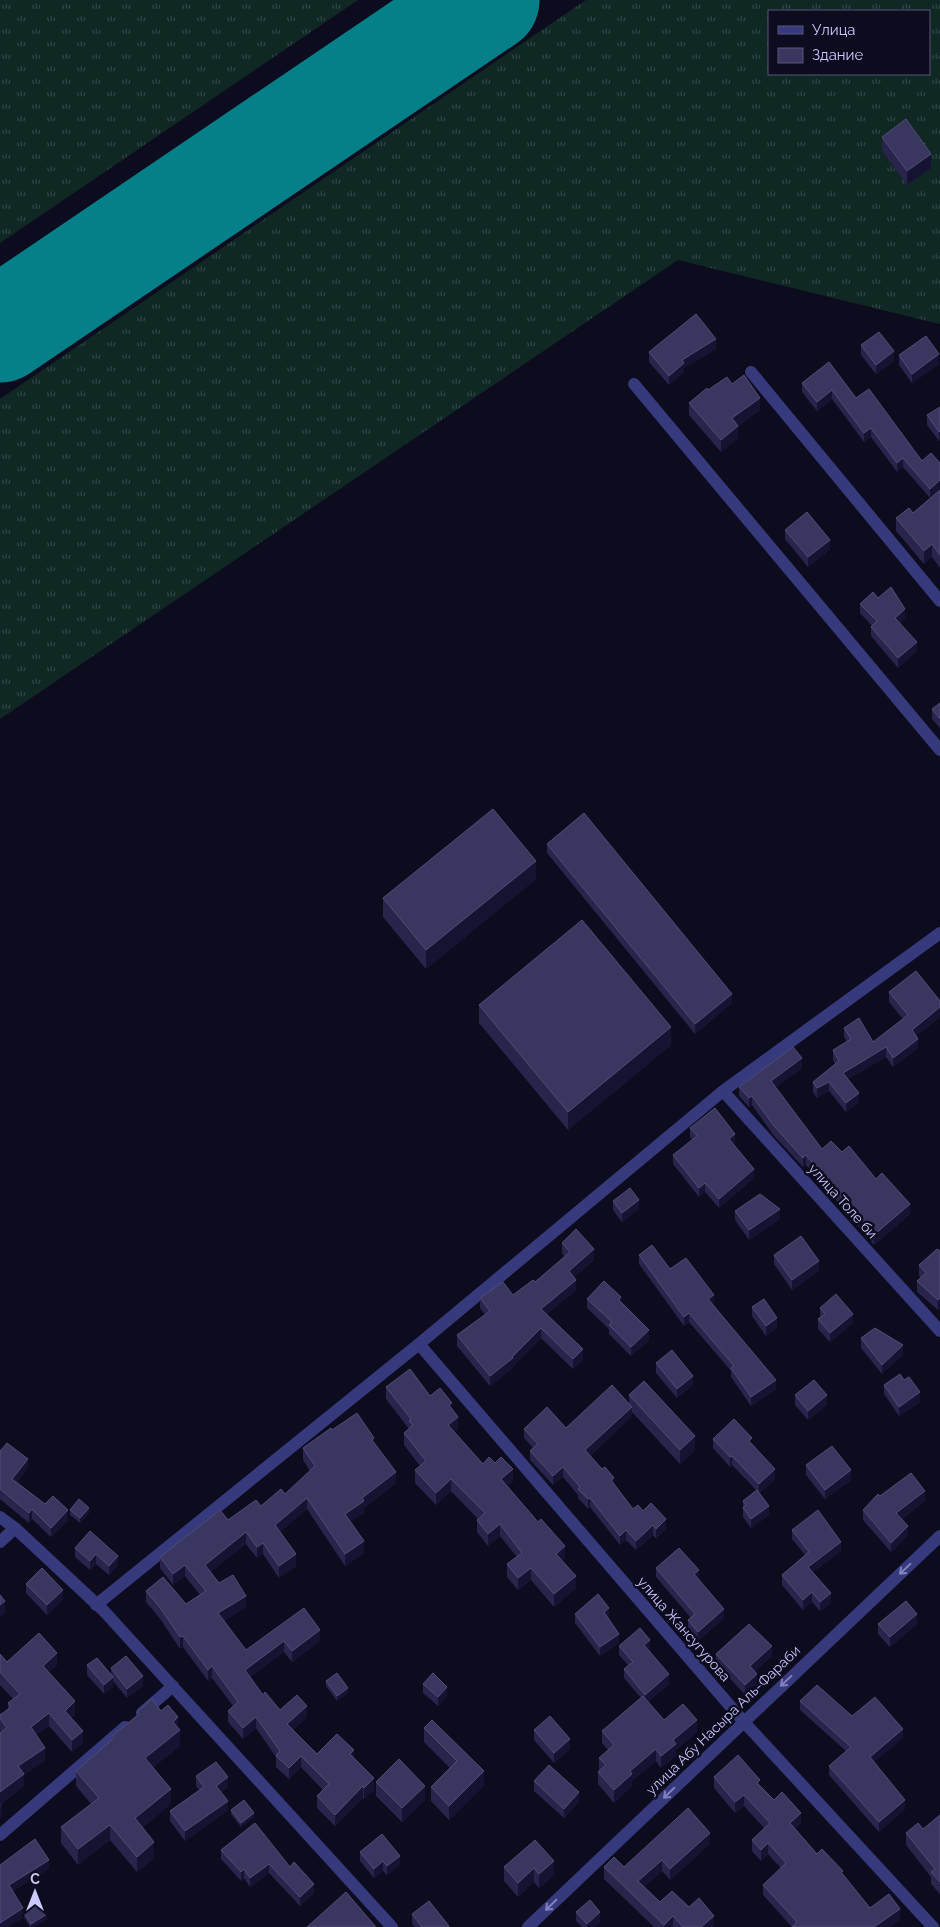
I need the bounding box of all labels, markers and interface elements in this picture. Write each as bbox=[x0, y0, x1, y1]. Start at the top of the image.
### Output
legend bbox=[768, 10, 930, 75]
text: Улица bbox=[812, 21, 856, 39]
text: Здание bbox=[812, 46, 864, 64]
street label: улица Толе би bbox=[805, 1160, 881, 1242]
one-way arrow bbox=[898, 1563, 911, 1575]
street label: улица Жансугурова bbox=[634, 1573, 734, 1685]
street label: улица Абу Насыра Аль-Фараби bbox=[643, 1642, 803, 1798]
one-way arrow bbox=[780, 1675, 793, 1687]
one-way arrow bbox=[662, 1787, 675, 1799]
north arrow bbox=[10, 1867, 60, 1917]
text: С bbox=[30, 1871, 40, 1887]
one-way arrow bbox=[545, 1899, 557, 1911]

